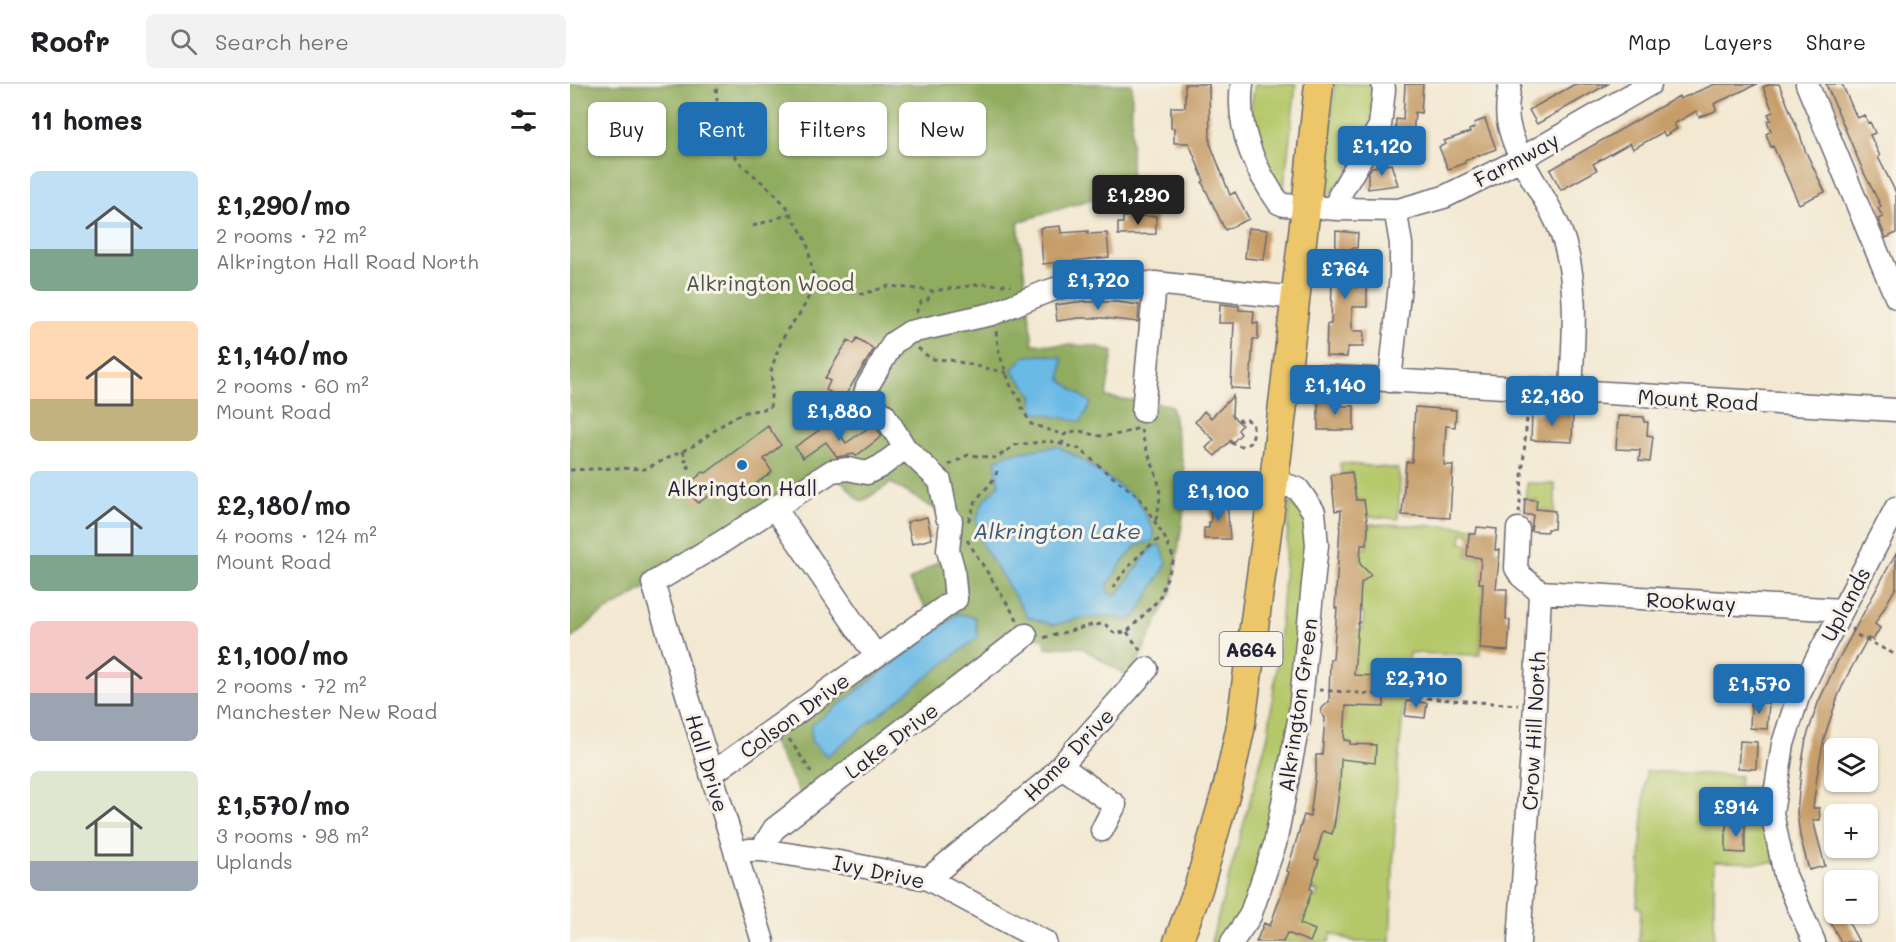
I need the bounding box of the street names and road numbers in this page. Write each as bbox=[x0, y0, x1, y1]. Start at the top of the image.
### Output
street label: Farmway bbox=[1469, 125, 1563, 193]
street label: Mount Road bbox=[1637, 382, 1759, 416]
street label: Uplands bbox=[1814, 562, 1876, 646]
street label: Rookway bbox=[1645, 585, 1737, 617]
street label: Alkrington Green bbox=[1271, 616, 1323, 794]
road number: A664 bbox=[1220, 632, 1282, 666]
street label: Crow Hill North bbox=[1515, 651, 1551, 811]
street label: Colson Drive bbox=[734, 666, 854, 764]
street label: Lake Drive bbox=[839, 696, 943, 784]
street label: Home Drive bbox=[1017, 702, 1119, 806]
street label: Hall Drive bbox=[680, 711, 736, 815]
street label: Ivy Drive bbox=[830, 848, 928, 894]

